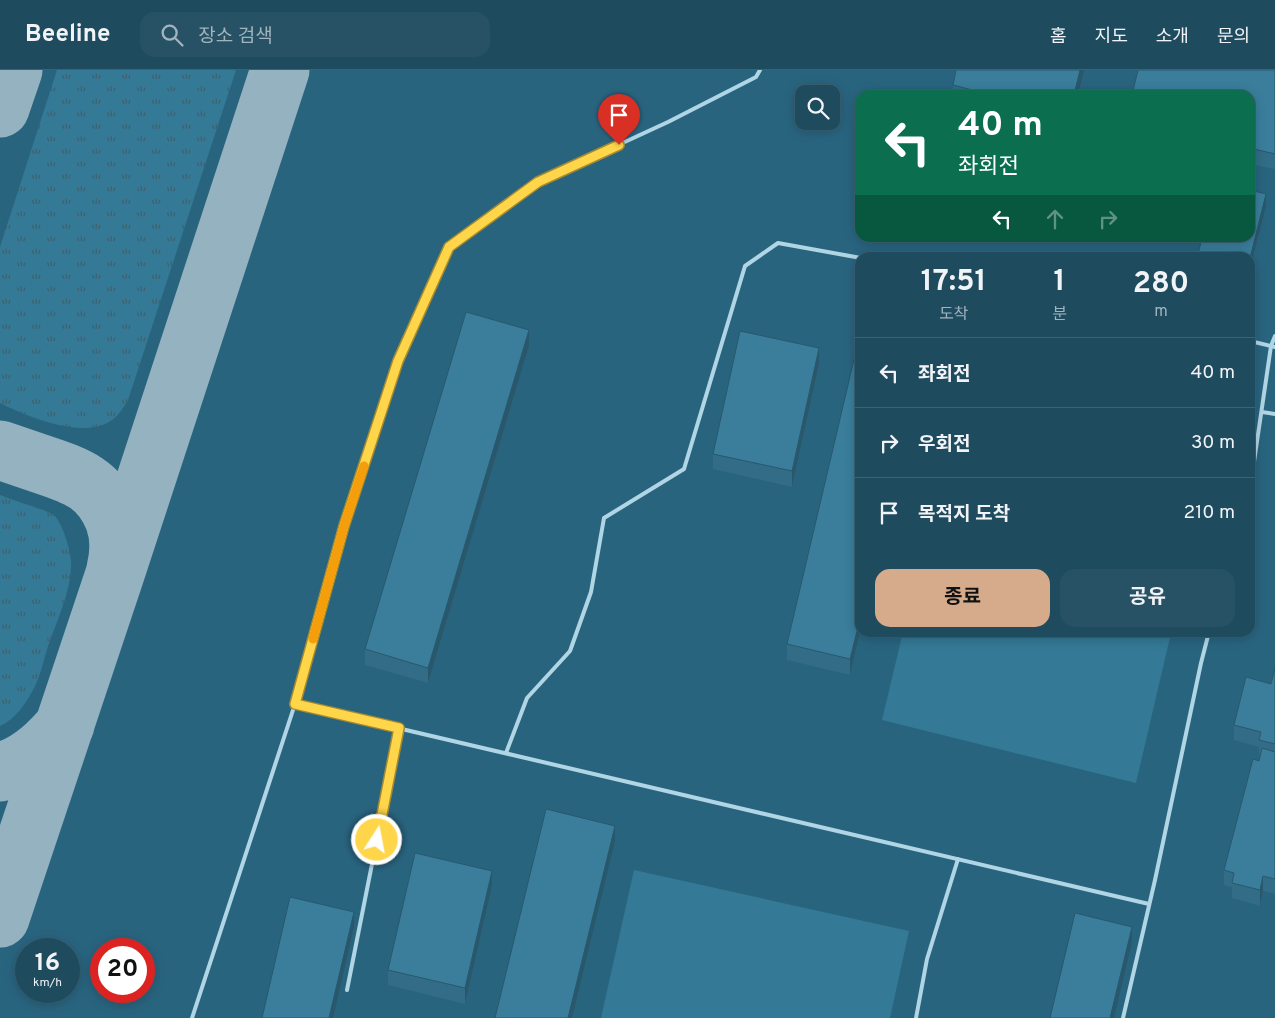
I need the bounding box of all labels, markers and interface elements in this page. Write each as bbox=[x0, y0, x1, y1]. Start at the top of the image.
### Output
search box bbox=[140, 12, 490, 57]
text: Beeline bbox=[25, 20, 110, 50]
icon: search bbox=[158, 21, 186, 49]
text: 장소 검색 bbox=[198, 25, 273, 49]
text: 홈 bbox=[1050, 26, 1067, 49]
text: 지도 bbox=[1095, 26, 1128, 49]
text: 소개 bbox=[1156, 26, 1189, 49]
text: 문의 bbox=[1217, 26, 1250, 49]
map controls bbox=[795, 85, 840, 130]
button: search bbox=[795, 85, 840, 130]
pin bbox=[598, 94, 640, 145]
icon: arrive bbox=[605, 101, 633, 129]
text: 40 m bbox=[958, 104, 1043, 148]
icon: left bbox=[875, 110, 940, 175]
text: 좌회전 bbox=[958, 154, 1019, 181]
icon: left bbox=[988, 205, 1016, 233]
icon: ahead bbox=[1041, 205, 1069, 233]
icon: right bbox=[1094, 205, 1122, 233]
text: 17:51 bbox=[921, 264, 986, 301]
text: 1 bbox=[1054, 264, 1066, 301]
text: 280 bbox=[1133, 266, 1189, 303]
text: m bbox=[1154, 302, 1168, 322]
text: 도착 bbox=[939, 305, 968, 325]
text: 분 bbox=[1052, 305, 1067, 325]
icon: left bbox=[875, 359, 903, 387]
text: 40 m bbox=[1190, 361, 1235, 385]
text: 좌회전 bbox=[918, 363, 970, 387]
icon: right bbox=[875, 429, 903, 457]
text: 30 m bbox=[1191, 431, 1235, 455]
text: 우회전 bbox=[918, 433, 970, 457]
icon: arrive bbox=[875, 499, 903, 527]
text: 210 m bbox=[1184, 501, 1235, 525]
text: 목적지 도착 bbox=[918, 503, 1010, 527]
button: 종료 bbox=[875, 569, 1050, 627]
button: 공유 bbox=[1060, 569, 1235, 627]
position arrow bbox=[350, 813, 402, 865]
speed limit sign: 20 bbox=[90, 938, 155, 1003]
text: 16 bbox=[35, 948, 60, 980]
text: km/h bbox=[33, 975, 62, 991]

